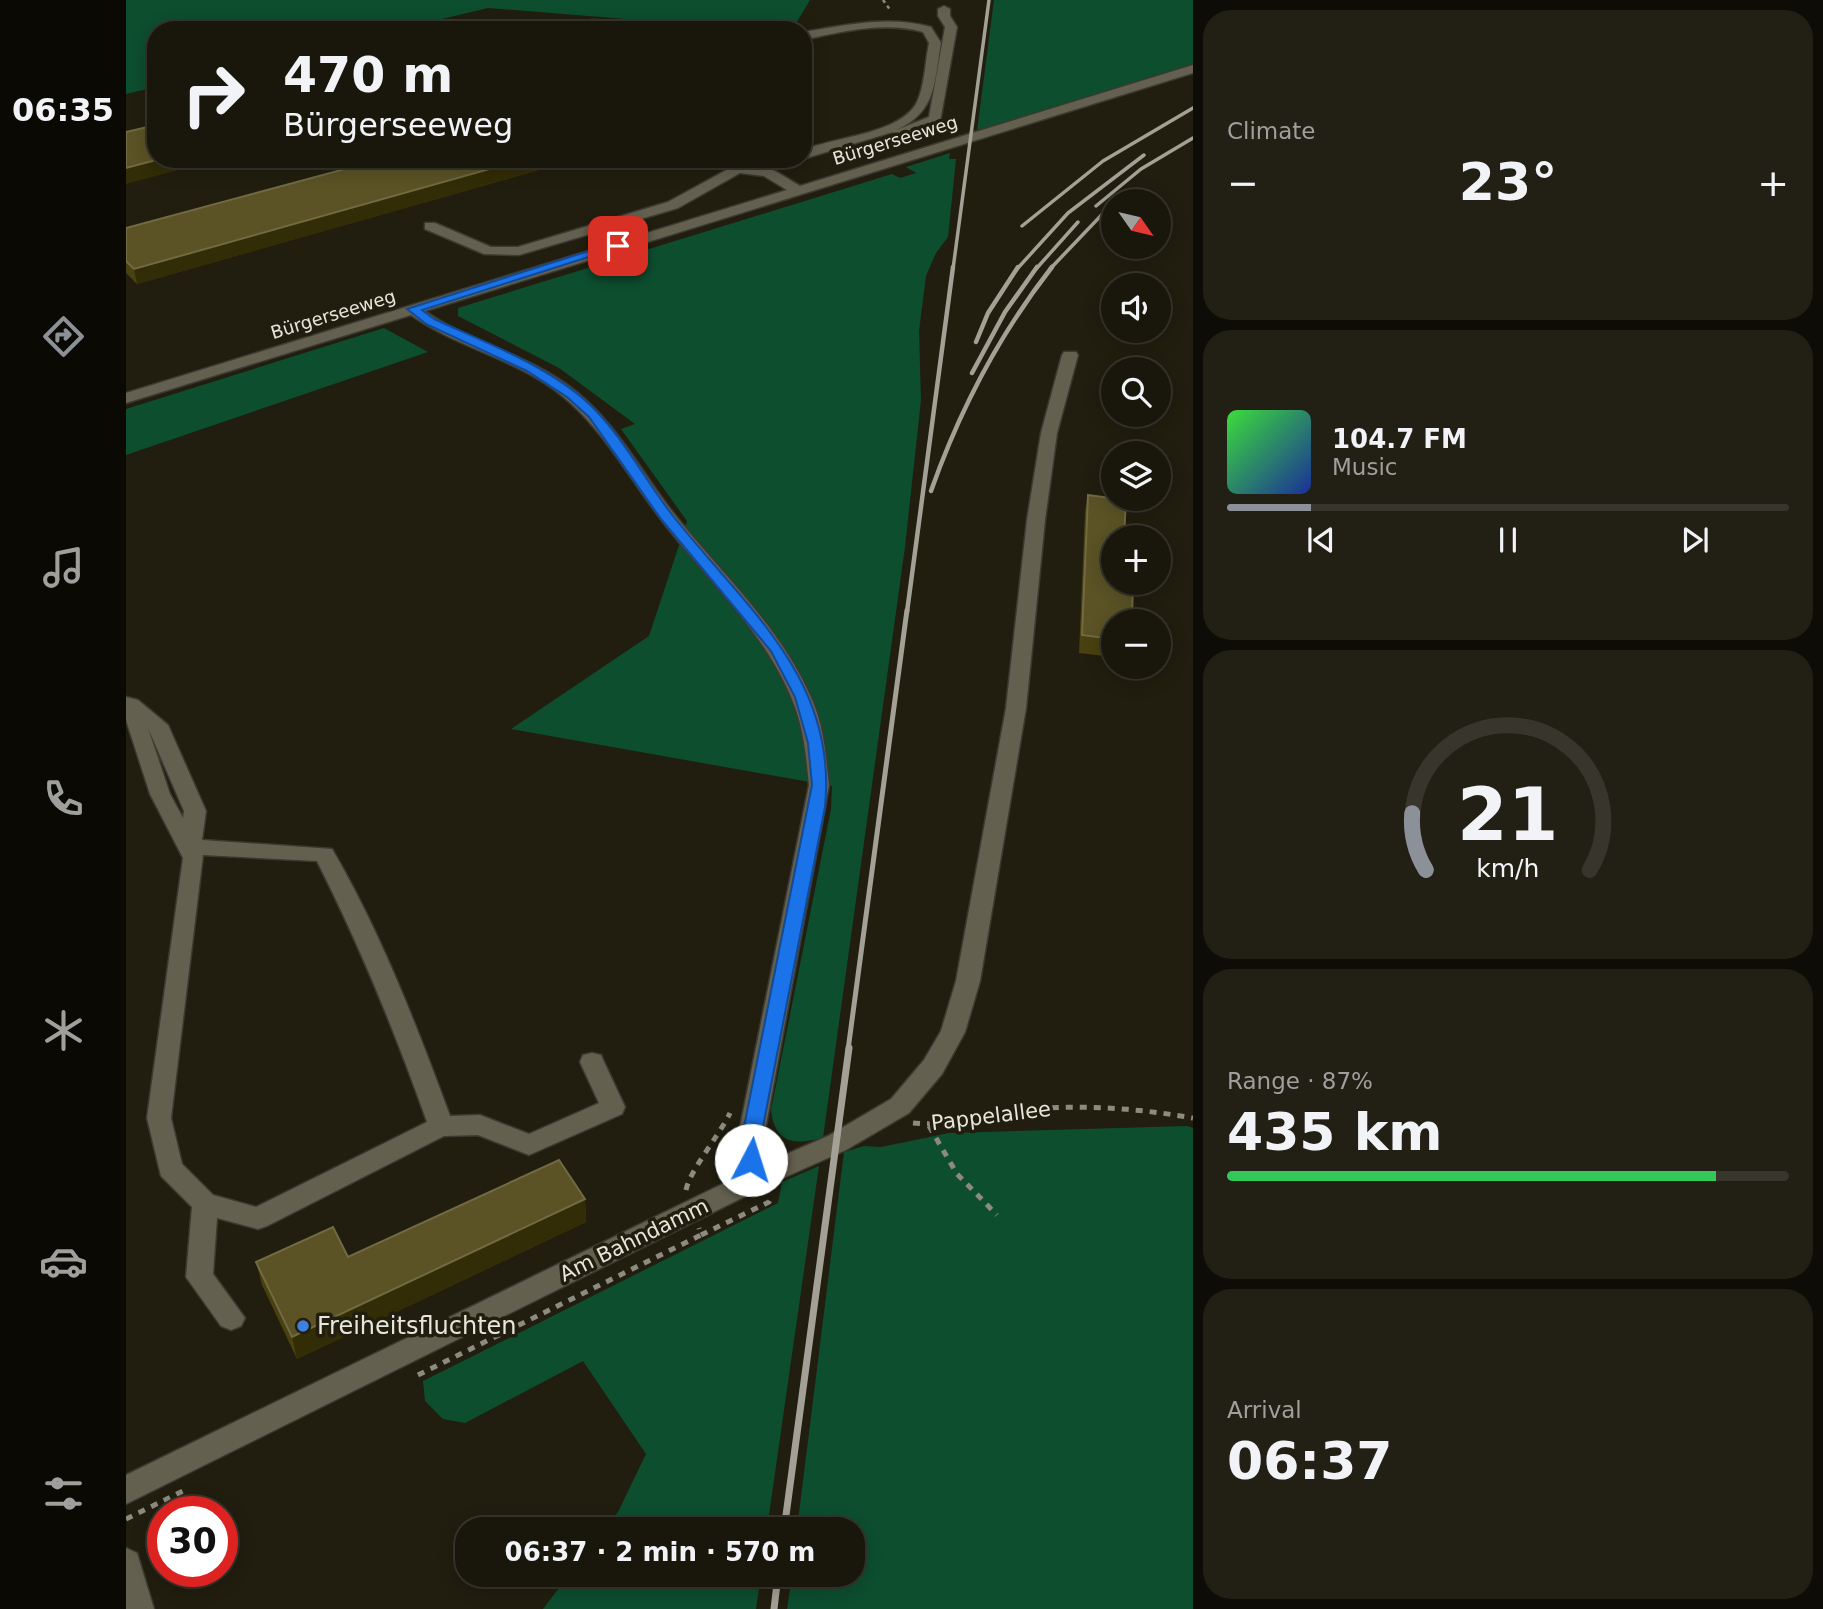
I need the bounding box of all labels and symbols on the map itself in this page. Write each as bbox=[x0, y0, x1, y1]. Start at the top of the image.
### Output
street label: Bürgerseeweg bbox=[830, 111, 960, 169]
north arrow bbox=[1101, 189, 1171, 259]
pin bbox=[588, 216, 648, 276]
street label: Bürgerseeweg bbox=[268, 285, 398, 343]
street label: Pappelallee bbox=[930, 1097, 1052, 1135]
position arrow bbox=[714, 1123, 788, 1197]
street label: Am Bahndamm bbox=[556, 1194, 712, 1286]
place label: Freiheitsfluchten bbox=[317, 1312, 517, 1340]
marker: Freiheitsfluchten bbox=[295, 1318, 311, 1334]
speed limit sign: 30 bbox=[147, 1496, 238, 1587]

